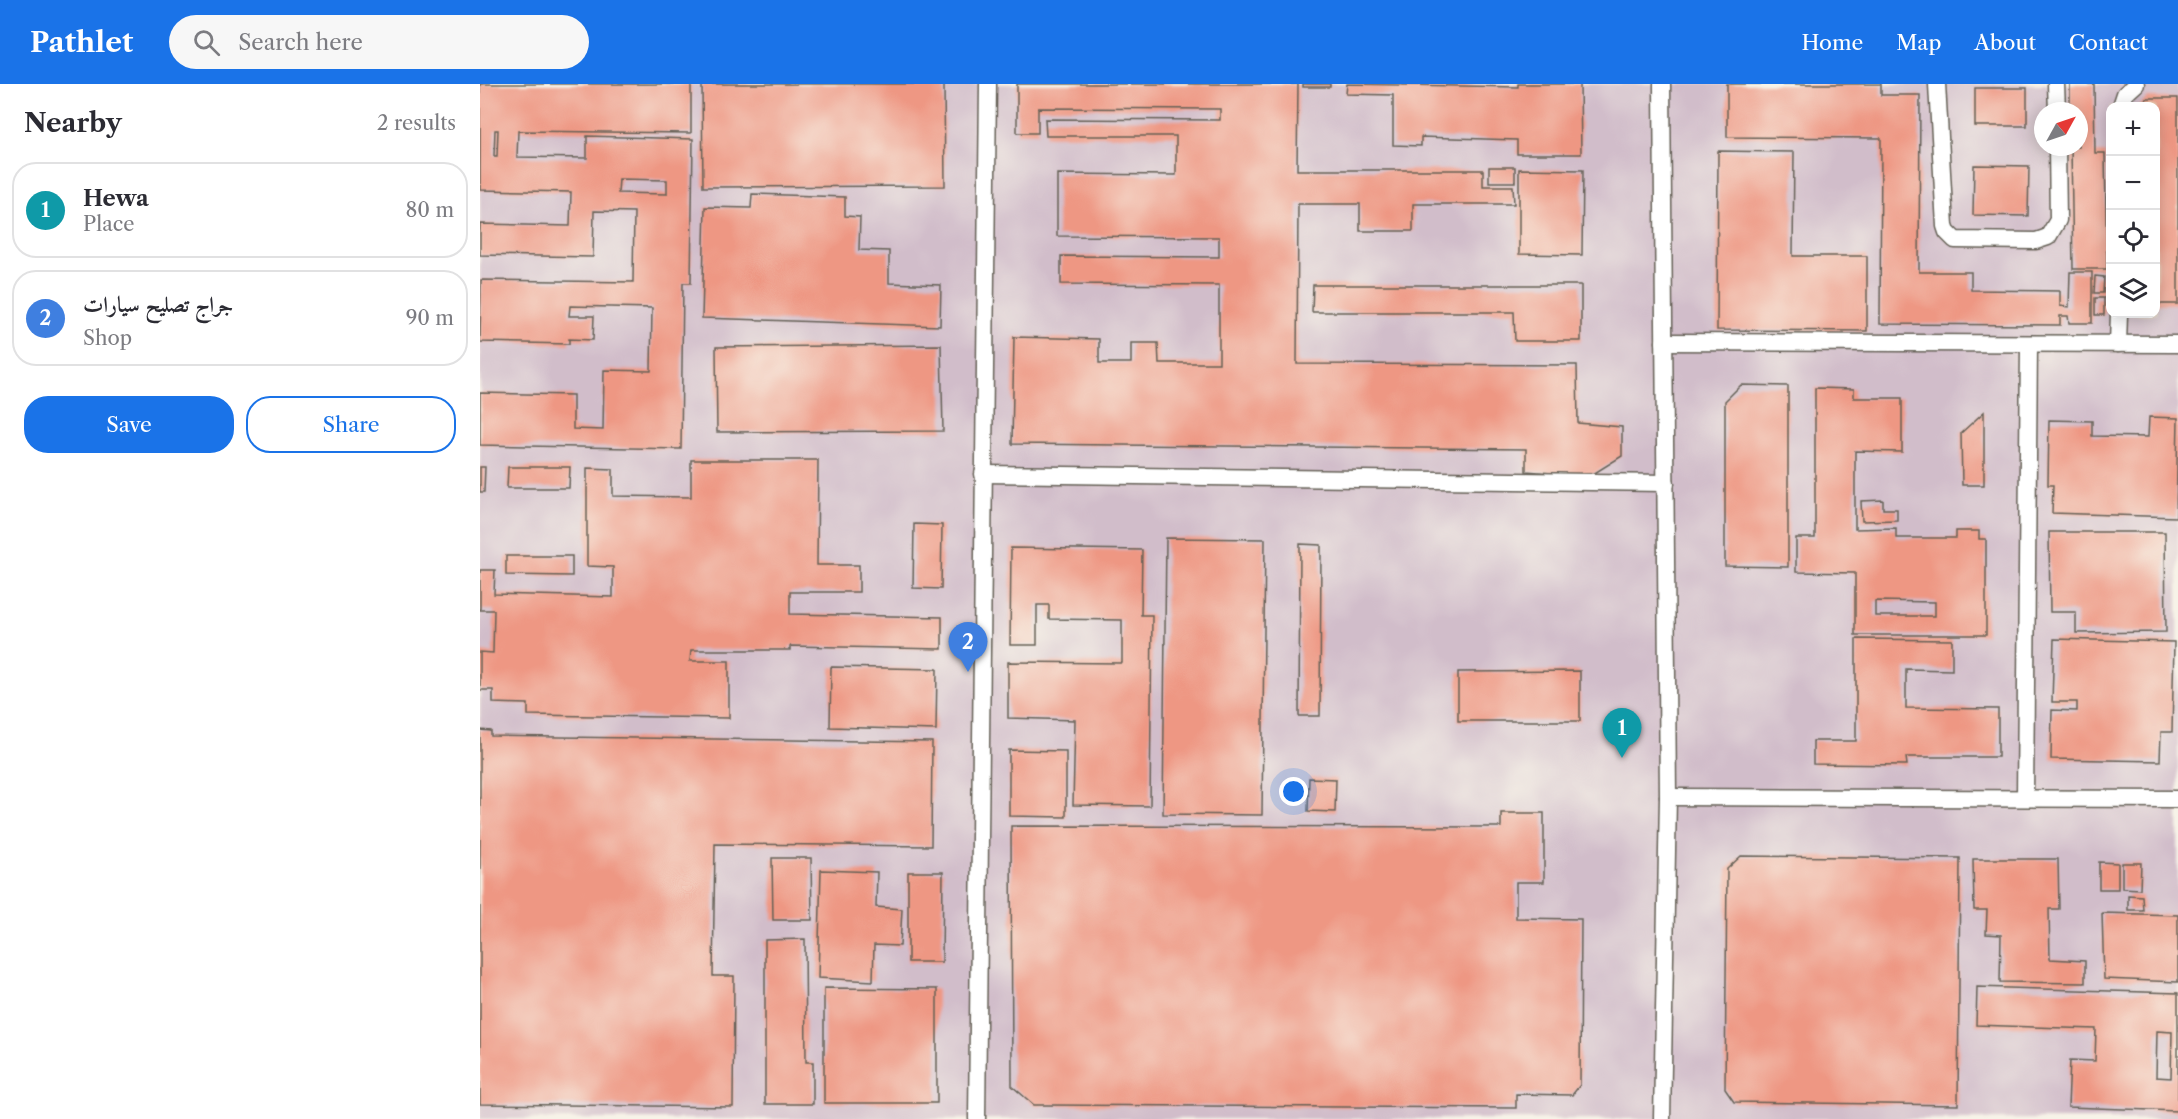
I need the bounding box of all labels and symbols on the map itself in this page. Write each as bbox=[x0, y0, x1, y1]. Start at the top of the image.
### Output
north arrow bbox=[2034, 102, 2088, 156]
pin: 2 bbox=[948, 622, 988, 672]
pin: 1 bbox=[1602, 708, 1642, 758]
your location bbox=[1279, 777, 1308, 806]

